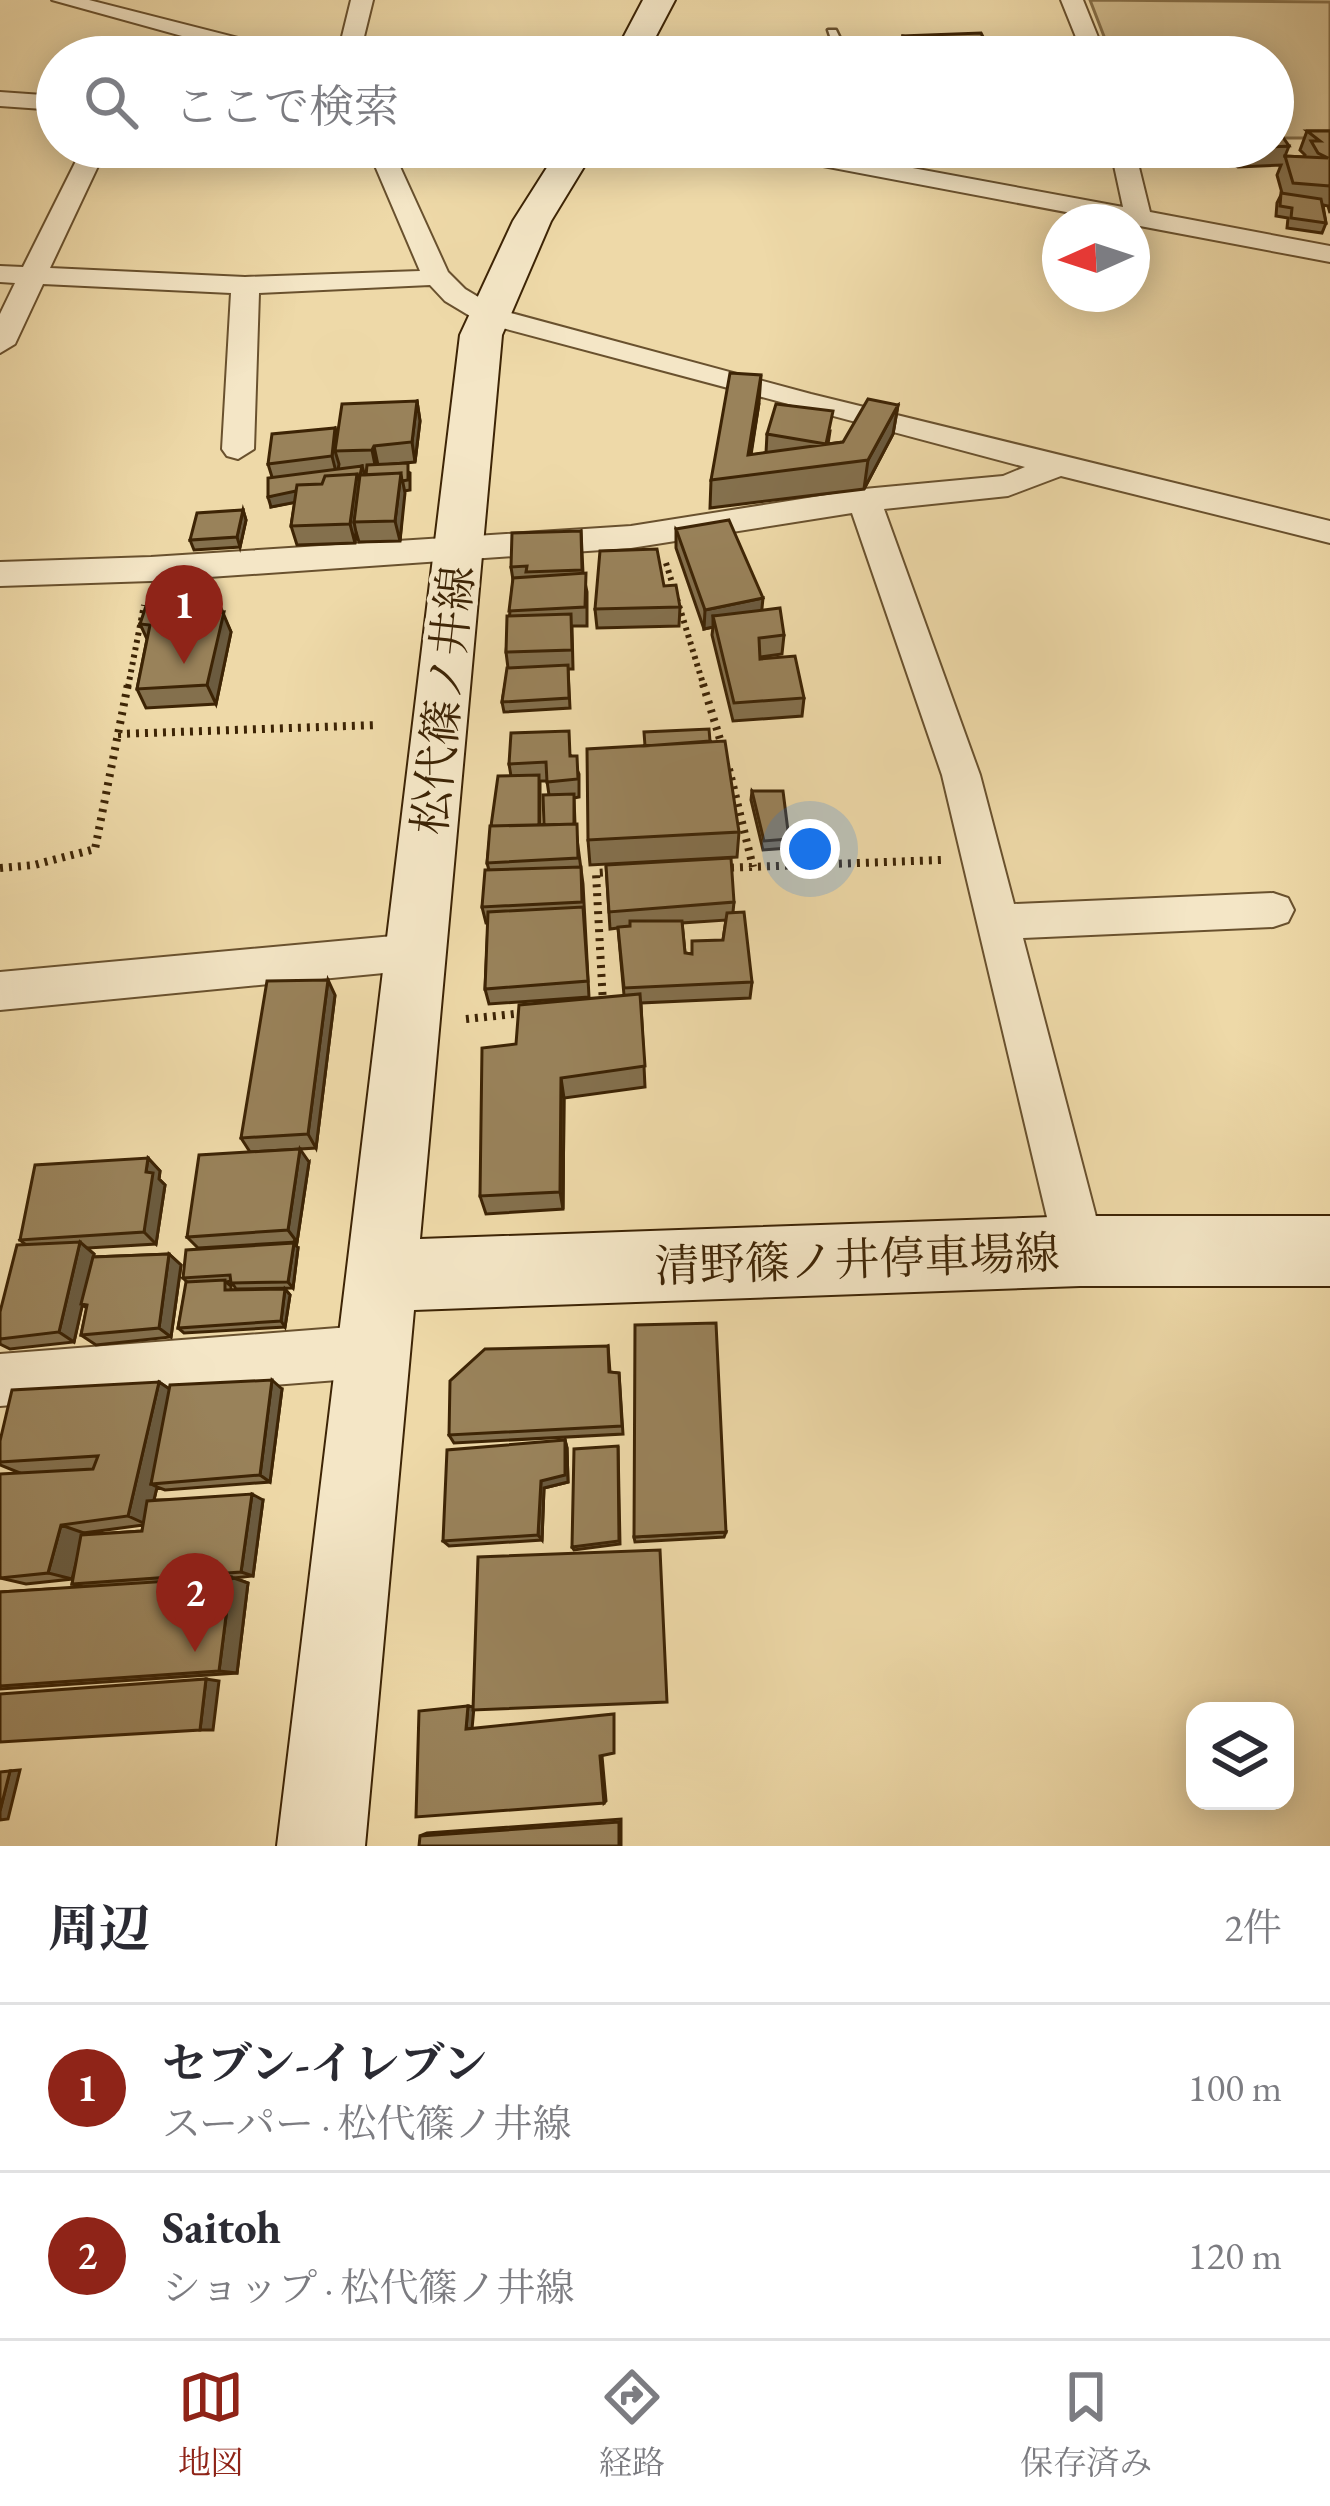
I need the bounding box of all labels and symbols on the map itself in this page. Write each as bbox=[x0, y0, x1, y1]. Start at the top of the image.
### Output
north arrow bbox=[1042, 204, 1150, 312]
street label: 松代篠ノ井線 bbox=[400, 563, 486, 837]
pin: 1 bbox=[145, 565, 223, 664]
your location bbox=[780, 819, 840, 879]
street label: 清野篠ノ井停車場線 bbox=[654, 1223, 1060, 1295]
pin: 2 bbox=[156, 1553, 234, 1652]

